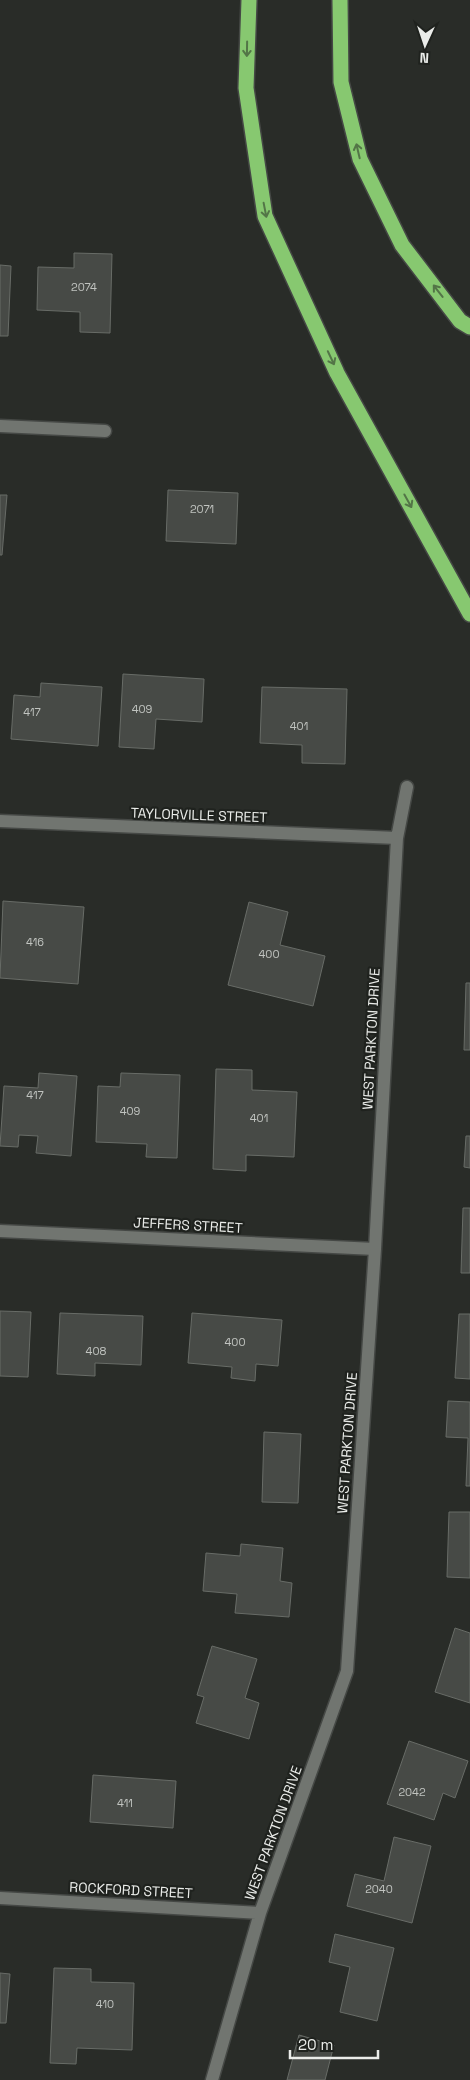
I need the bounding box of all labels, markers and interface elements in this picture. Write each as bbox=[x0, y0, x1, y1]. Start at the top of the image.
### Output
north arrow bbox=[400, 20, 450, 70]
one-way arrow bbox=[243, 40, 252, 56]
text: N bbox=[419, 49, 429, 67]
one-way arrow bbox=[353, 144, 362, 160]
one-way arrow bbox=[260, 201, 270, 217]
house number: 2074 bbox=[71, 280, 97, 294]
one-way arrow bbox=[432, 285, 443, 298]
one-way arrow bbox=[326, 350, 336, 365]
one-way arrow bbox=[404, 493, 413, 508]
house number: 2071 bbox=[190, 502, 214, 516]
house number: 409 bbox=[132, 702, 153, 716]
house number: 417 bbox=[23, 705, 41, 719]
house number: 401 bbox=[290, 719, 308, 733]
street label: TAYLORVILLE STREET bbox=[130, 804, 268, 826]
house number: 416 bbox=[26, 935, 44, 949]
house number: 400 bbox=[259, 947, 279, 961]
street label: WEST PARKTON DRIVE bbox=[358, 968, 384, 1110]
house number: 417 bbox=[26, 1088, 44, 1102]
house number: 409 bbox=[120, 1104, 141, 1118]
house number: 401 bbox=[250, 1111, 268, 1125]
street label: JEFFERS STREET bbox=[133, 1213, 243, 1237]
house number: 400 bbox=[225, 1335, 245, 1349]
house number: 408 bbox=[86, 1344, 107, 1358]
street label: WEST PARKTON DRIVE bbox=[333, 1372, 361, 1514]
street label: WEST PARKTON DRIVE bbox=[240, 1763, 306, 1903]
house number: 2042 bbox=[398, 1785, 426, 1799]
house number: 411 bbox=[117, 1796, 133, 1810]
street label: ROCKFORD STREET bbox=[69, 1878, 193, 1902]
house number: 2040 bbox=[365, 1882, 393, 1896]
house number: 410 bbox=[96, 1997, 114, 2011]
scale bar bbox=[290, 2028, 378, 2060]
text: 20 m bbox=[298, 2035, 333, 2054]

